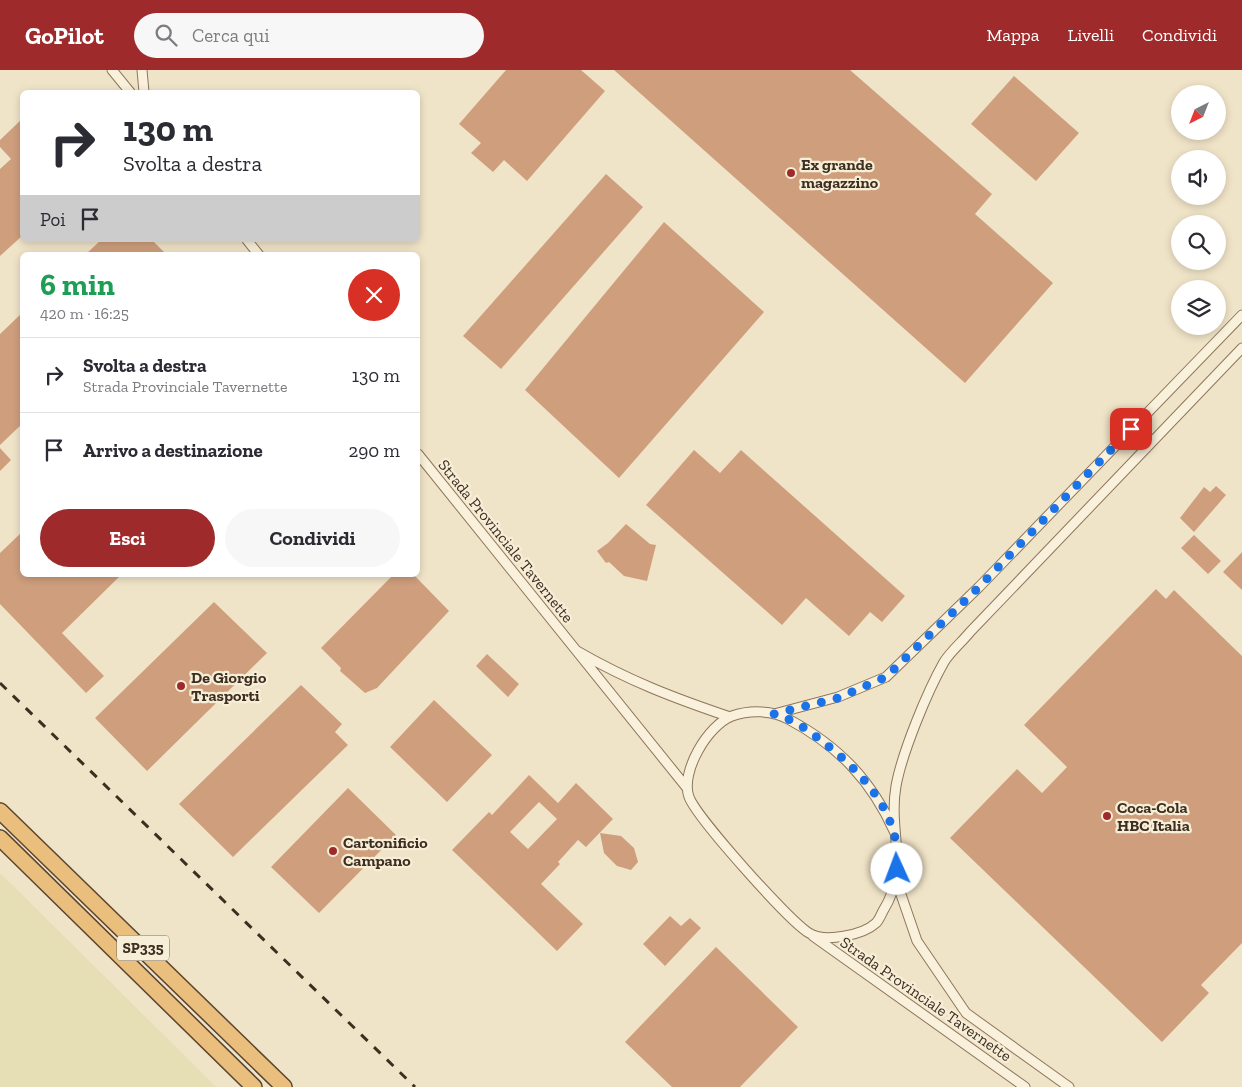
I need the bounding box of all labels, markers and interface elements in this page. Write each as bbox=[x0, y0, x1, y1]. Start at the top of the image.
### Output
search box bbox=[134, 13, 484, 58]
text: GoPilot bbox=[25, 21, 104, 50]
icon: search bbox=[152, 21, 180, 49]
text: Cerca qui bbox=[192, 24, 269, 47]
text: Mappa bbox=[987, 24, 1039, 46]
text: Livelli bbox=[1067, 24, 1114, 46]
text: Condividi bbox=[1142, 24, 1217, 46]
north arrow bbox=[1171, 85, 1226, 140]
map controls bbox=[1171, 85, 1226, 335]
text: 130 m bbox=[123, 108, 213, 150]
icon: right bbox=[40, 110, 105, 175]
text: Svolta a destra bbox=[123, 150, 262, 177]
button: sound bbox=[1171, 150, 1226, 205]
place label: Ex grande magazzino bbox=[801, 155, 879, 192]
marker: Ex grande magazzino bbox=[785, 167, 797, 179]
icon: arrive bbox=[76, 205, 104, 233]
text: Poi bbox=[40, 208, 66, 231]
button: search bbox=[1171, 215, 1226, 270]
text: 6 min bbox=[40, 267, 115, 303]
button: close bbox=[348, 269, 400, 321]
button: layers bbox=[1171, 280, 1226, 335]
text: 420 m · 16:25 bbox=[40, 304, 129, 323]
text: Svolta a destra bbox=[83, 354, 207, 377]
icon: right bbox=[40, 361, 68, 389]
text: 130 m bbox=[352, 364, 400, 387]
text: Strada Provinciale Tavernette bbox=[83, 377, 287, 396]
pin bbox=[1110, 408, 1152, 450]
icon: arrive bbox=[1117, 415, 1145, 443]
icon: arrive bbox=[40, 436, 68, 464]
text: Arrivo a destinazione bbox=[83, 439, 263, 462]
text: 290 m bbox=[348, 439, 400, 462]
street label: Strada Provinciale Tavernette bbox=[434, 456, 578, 626]
button: Esci bbox=[40, 509, 215, 567]
button: Condividi bbox=[225, 509, 400, 567]
place label: De Giorgio Trasporti bbox=[191, 668, 267, 705]
marker: De Giorgio Trasporti bbox=[175, 680, 187, 692]
place label: Coca-Cola HBC Italia bbox=[1117, 798, 1190, 835]
marker: Coca-Cola HBC Italia bbox=[1101, 810, 1113, 822]
place label: Cartonificio Campano bbox=[343, 833, 428, 870]
position arrow bbox=[870, 842, 922, 894]
marker: Cartonificio Campano bbox=[327, 845, 339, 857]
street label: Strada Provinciale Tavernette bbox=[837, 933, 1015, 1065]
road number: SP335 bbox=[117, 936, 169, 960]

